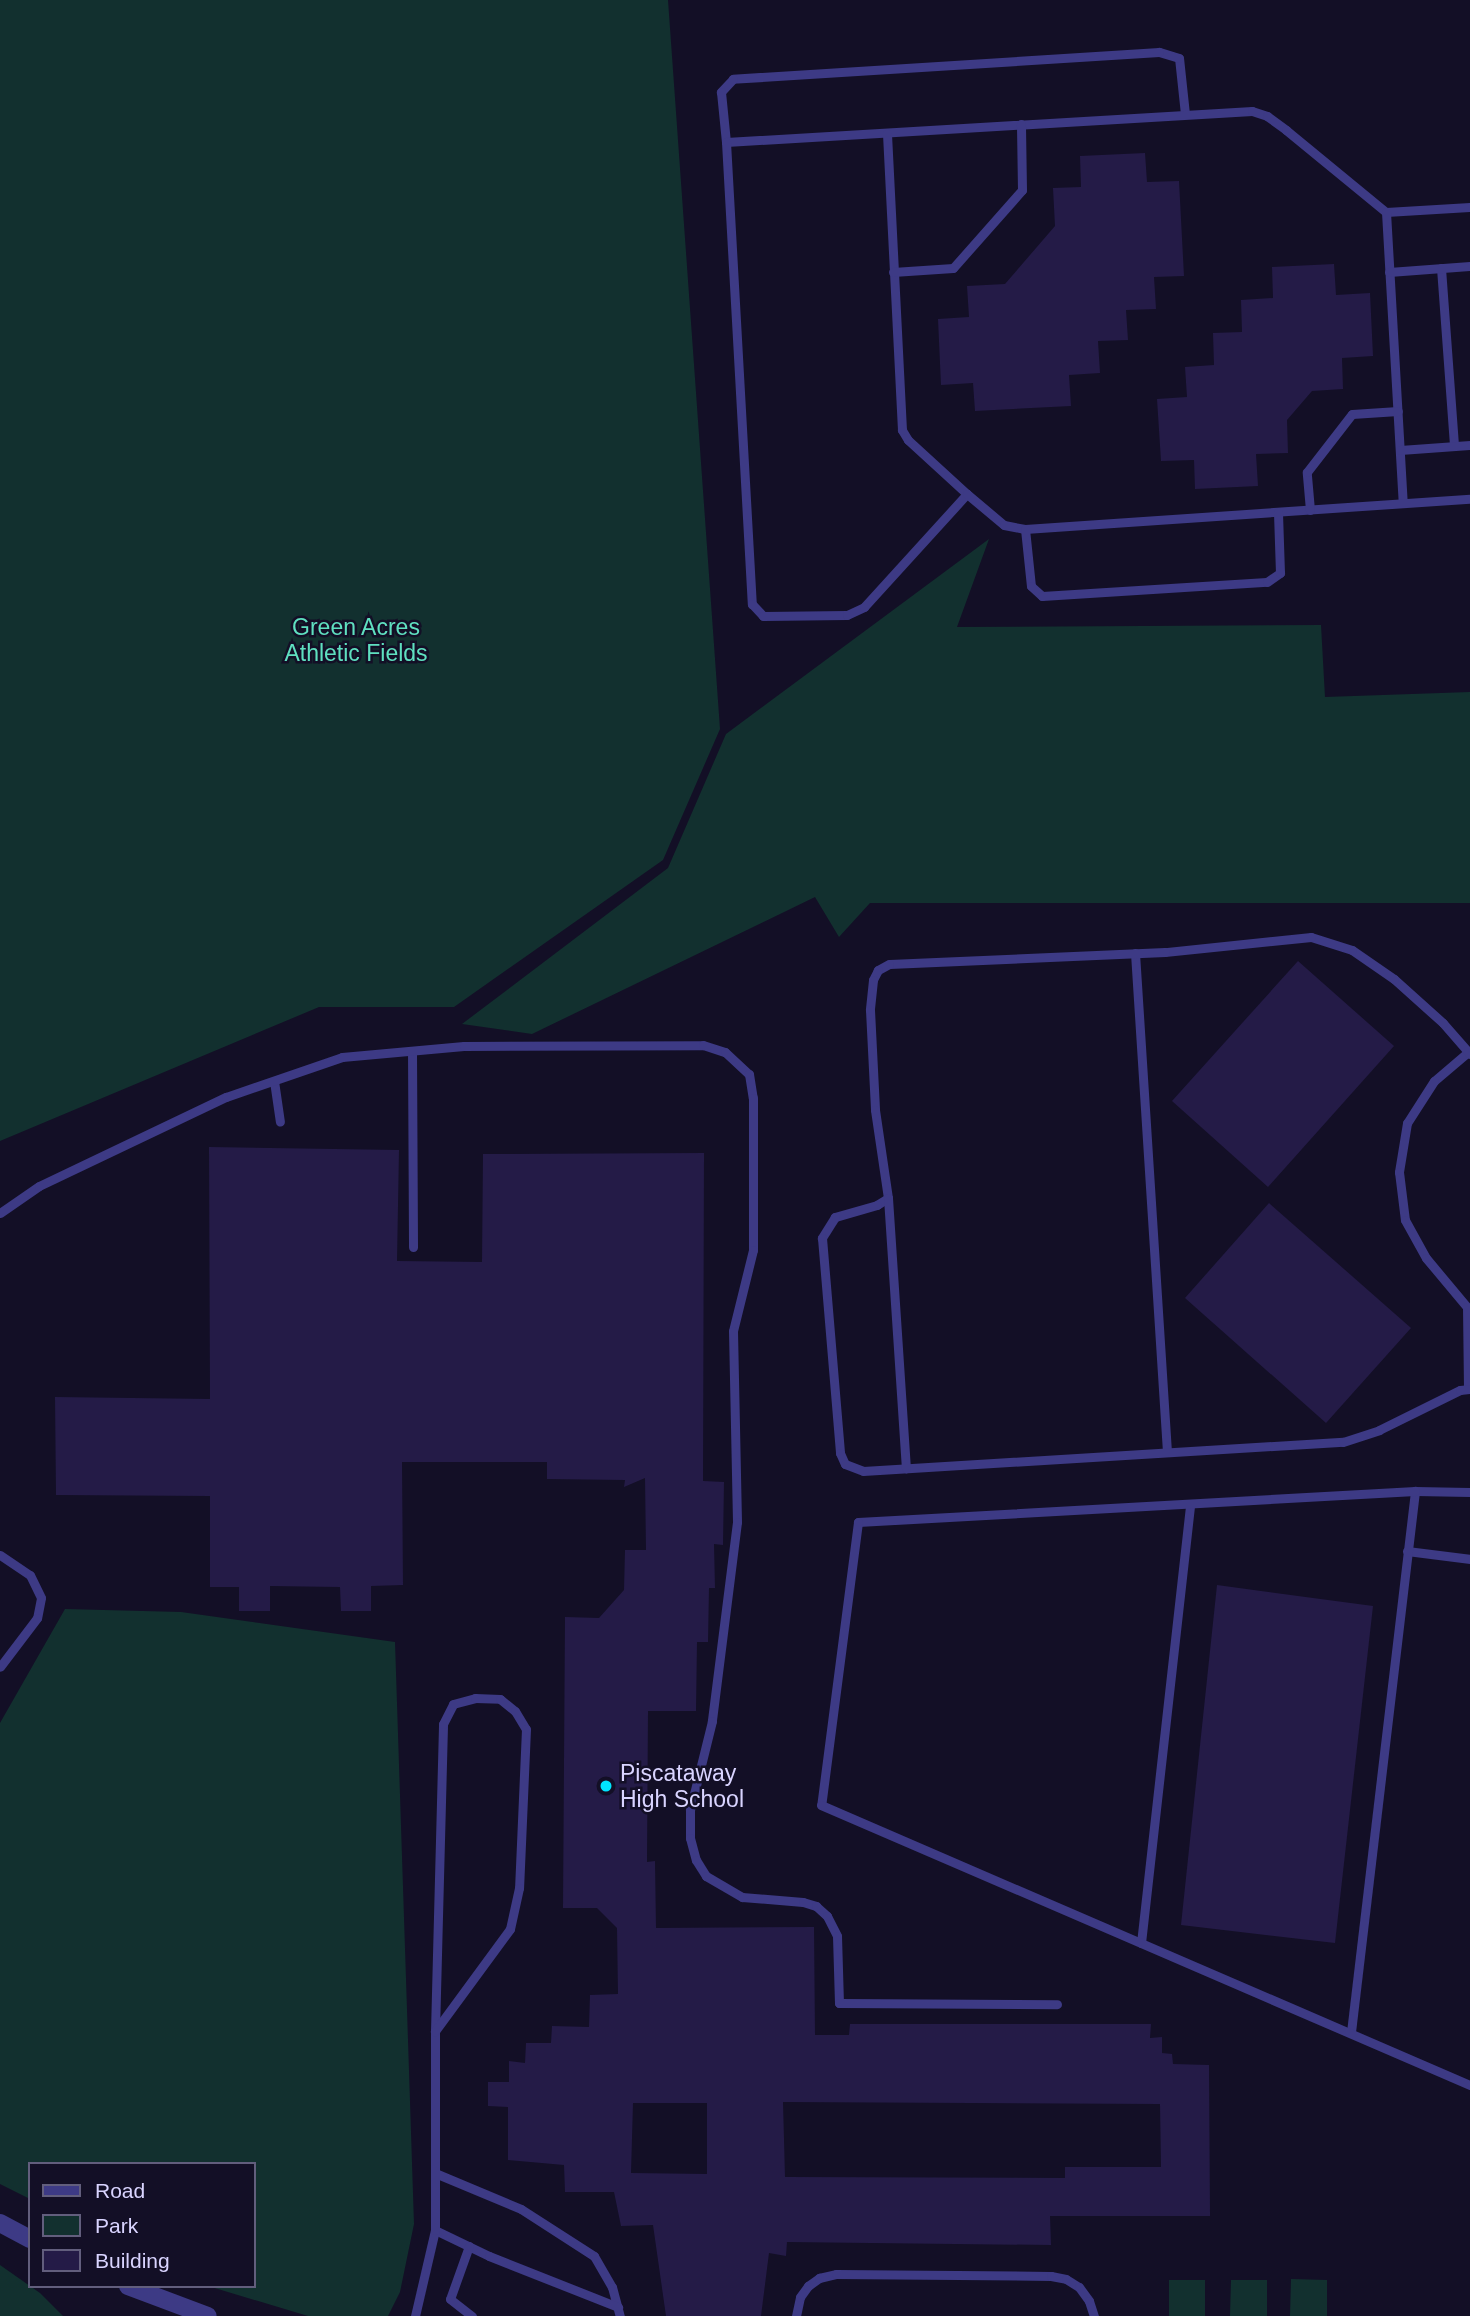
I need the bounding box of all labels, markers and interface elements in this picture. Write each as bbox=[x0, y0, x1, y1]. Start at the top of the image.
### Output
park label: Green Acres Athletic Fields bbox=[284, 613, 428, 667]
place label: Piscataway High School bbox=[620, 1759, 744, 1813]
marker: Piscataway High School bbox=[598, 1778, 614, 1794]
legend bbox=[28, 2162, 256, 2288]
text: Road bbox=[95, 2179, 145, 2202]
text: Park bbox=[95, 2214, 138, 2237]
text: Building bbox=[95, 2249, 170, 2272]

